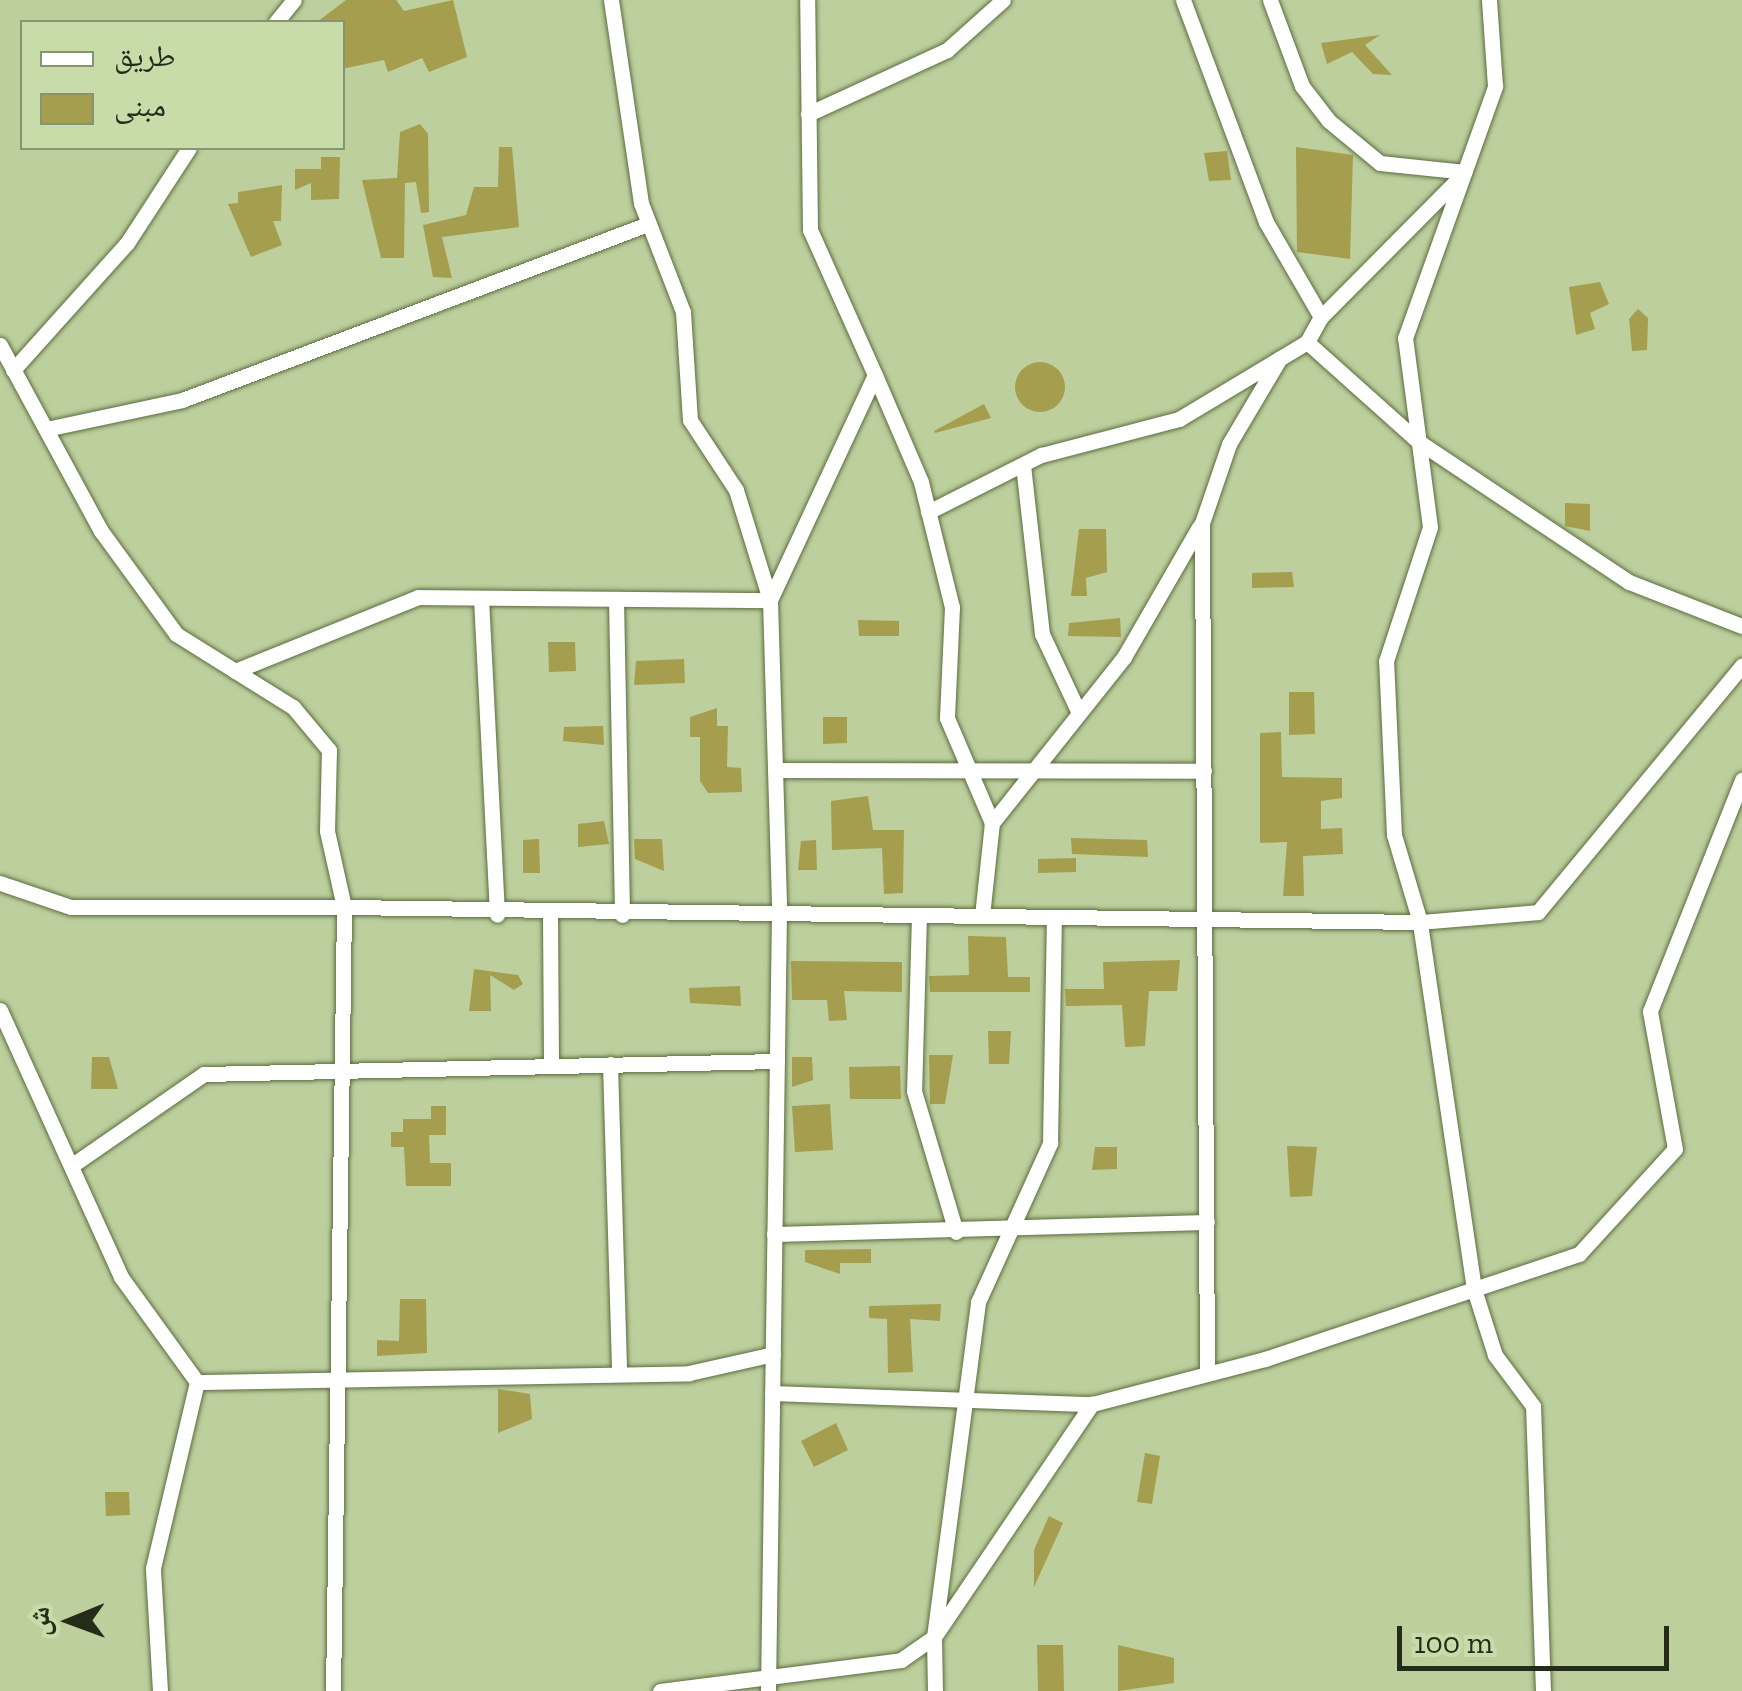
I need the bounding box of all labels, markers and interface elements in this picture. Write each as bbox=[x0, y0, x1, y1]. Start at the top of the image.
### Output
legend bbox=[20, 20, 345, 150]
text: طريق bbox=[114, 38, 175, 74]
text: مبنى bbox=[114, 88, 166, 124]
north arrow bbox=[20, 1571, 120, 1671]
text: ش bbox=[23, 1606, 56, 1637]
scale bar bbox=[1402, 1606, 1674, 1668]
text: 100 m bbox=[1414, 1625, 1493, 1661]

